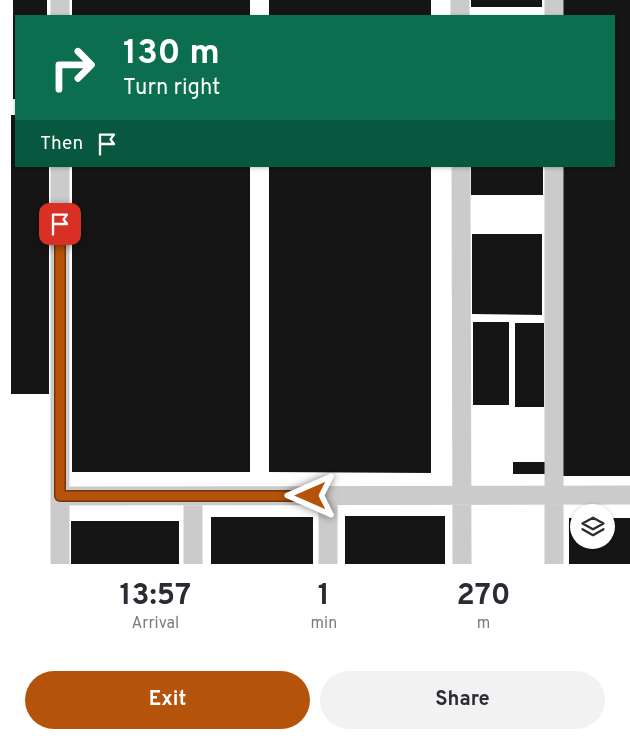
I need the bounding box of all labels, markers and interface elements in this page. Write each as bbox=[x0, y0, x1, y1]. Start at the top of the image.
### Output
text: 130 m bbox=[123, 32, 220, 76]
icon: right bbox=[40, 35, 105, 100]
text: Turn right bbox=[123, 75, 220, 102]
icon: arrive bbox=[93, 130, 121, 158]
text: Then bbox=[40, 132, 83, 156]
pin bbox=[39, 203, 81, 245]
icon: arrive bbox=[46, 210, 74, 238]
position arrow bbox=[284, 469, 336, 521]
map controls bbox=[570, 504, 615, 549]
button: layers bbox=[570, 504, 615, 549]
text: 13:57 bbox=[119, 578, 191, 615]
text: 1 bbox=[318, 578, 330, 615]
text: 270 bbox=[457, 578, 511, 615]
text: Arrival bbox=[131, 614, 179, 634]
text: min bbox=[311, 614, 337, 634]
text: m bbox=[477, 614, 490, 634]
button: Exit bbox=[25, 671, 310, 729]
button: Share bbox=[320, 671, 605, 729]

